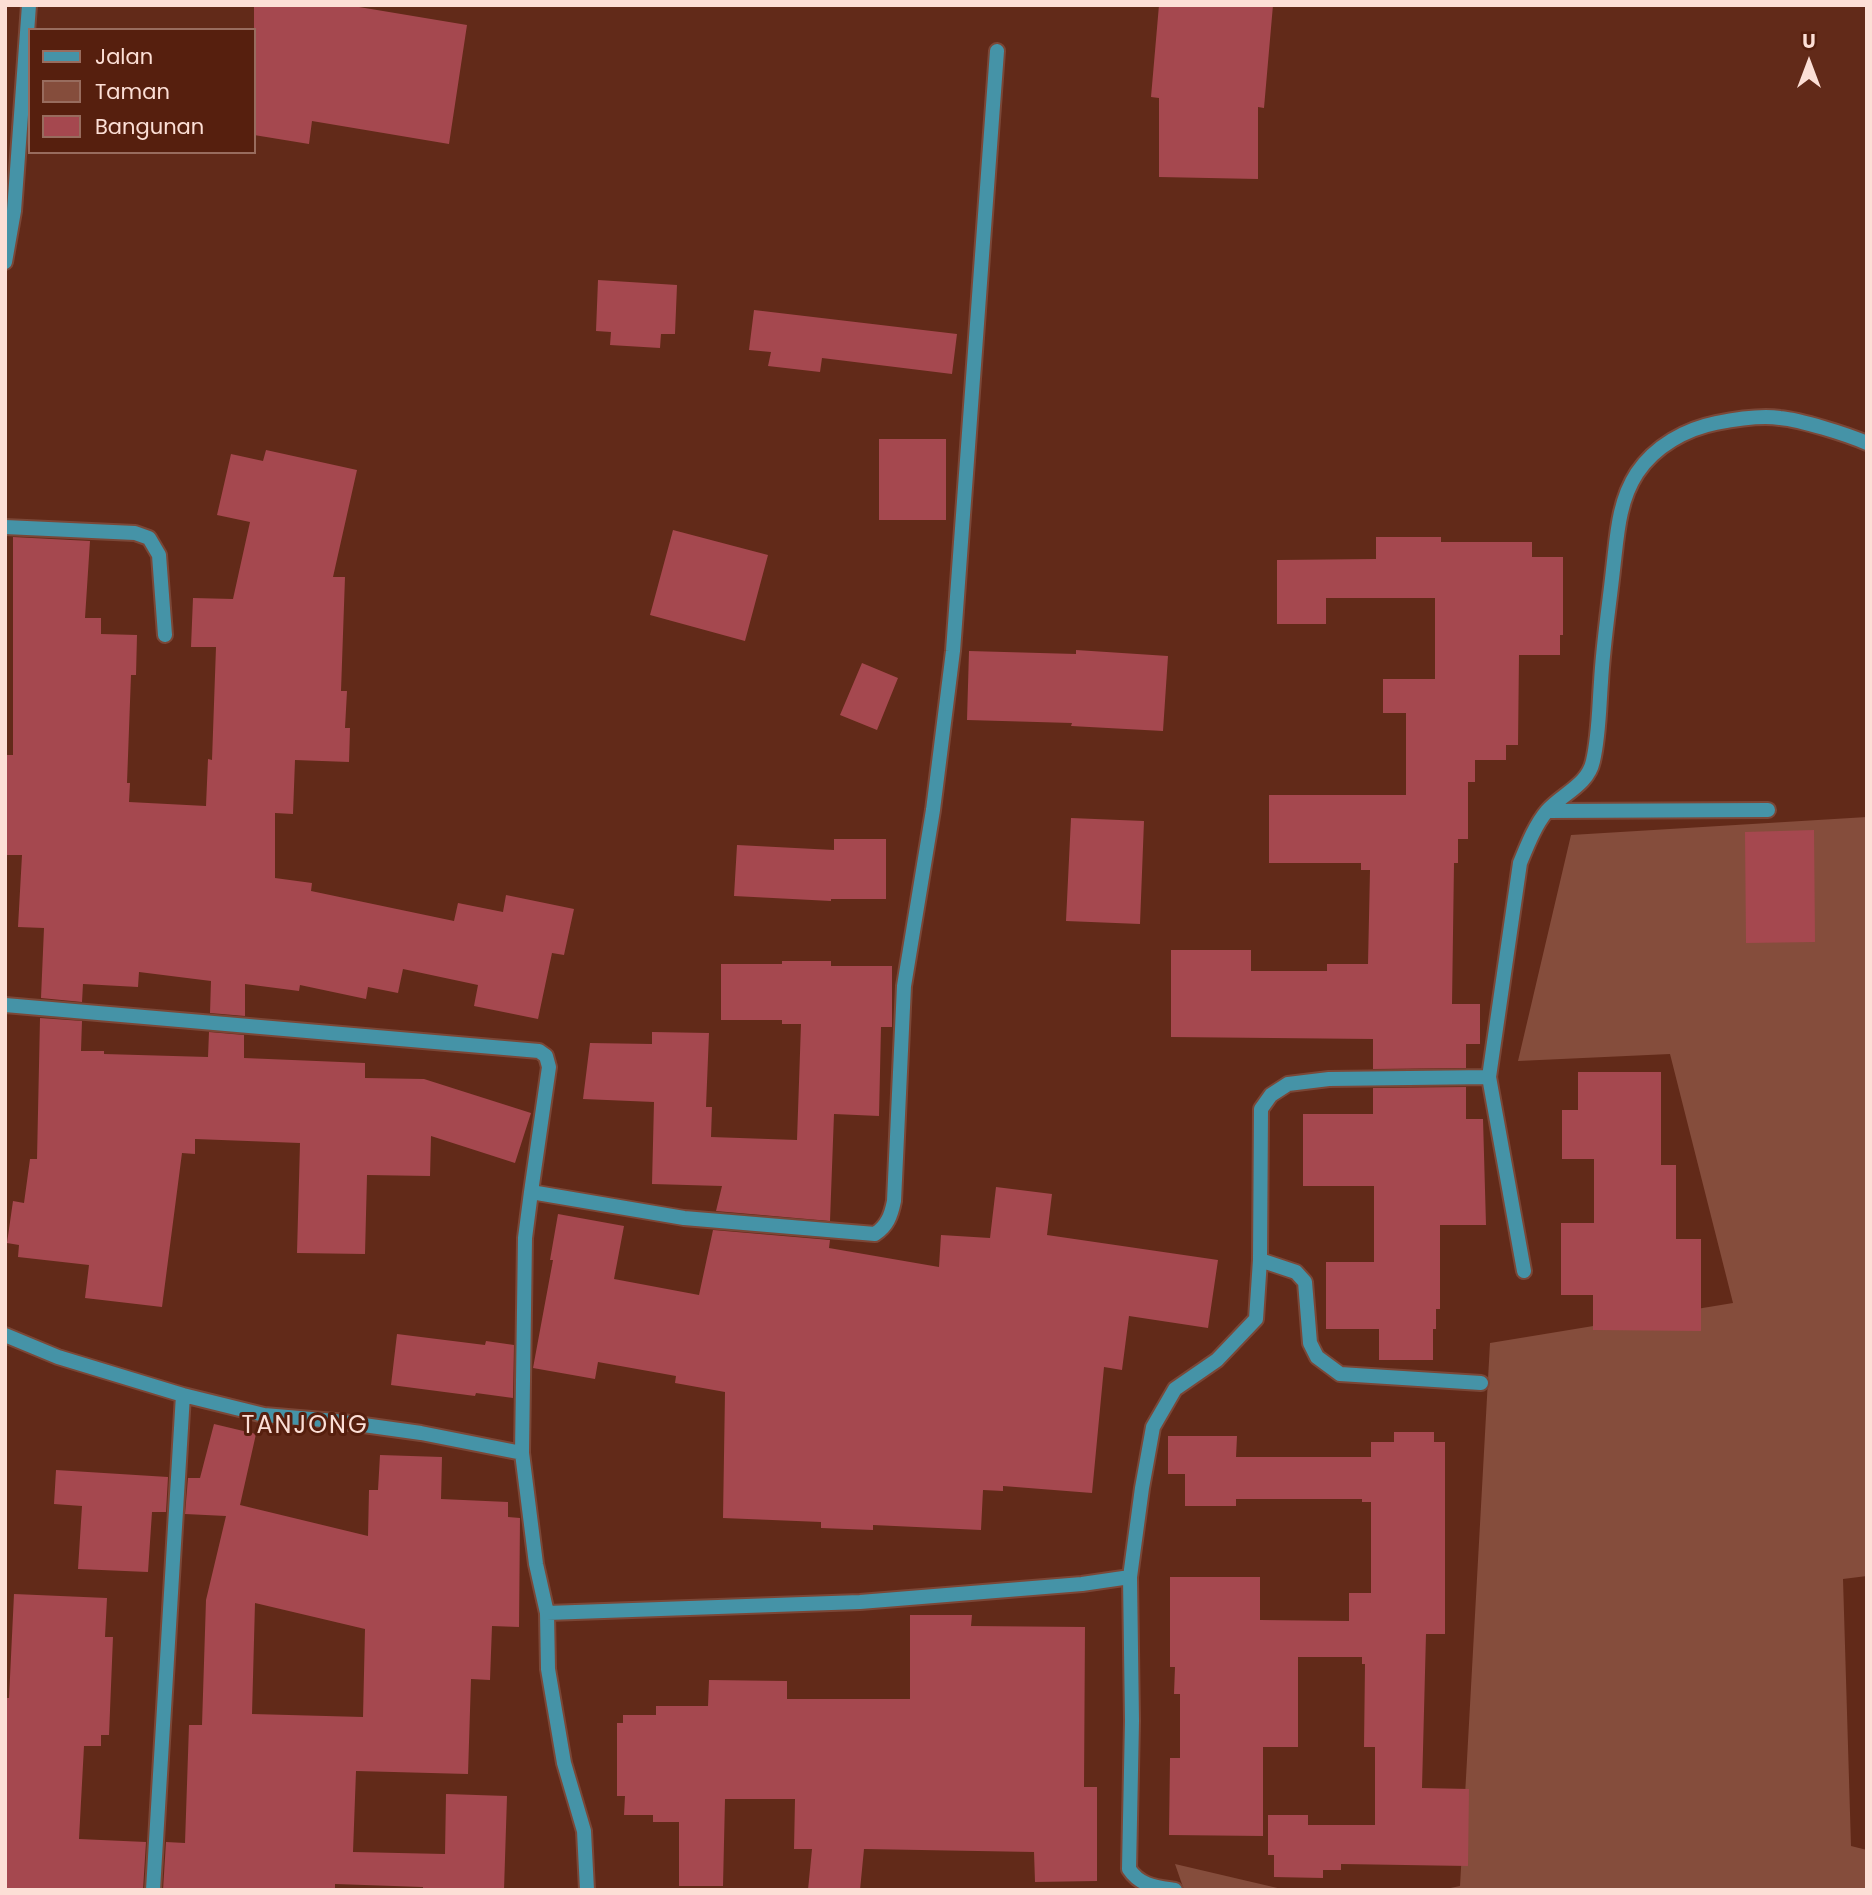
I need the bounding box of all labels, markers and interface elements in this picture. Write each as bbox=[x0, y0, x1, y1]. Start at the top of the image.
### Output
legend bbox=[28, 28, 256, 154]
north arrow bbox=[1774, 28, 1844, 98]
text: U bbox=[1802, 28, 1816, 55]
text: Jalan bbox=[95, 42, 153, 71]
text: Taman bbox=[95, 77, 170, 106]
text: Bangunan bbox=[95, 112, 204, 141]
district label: TANJONG bbox=[242, 1413, 368, 1441]

